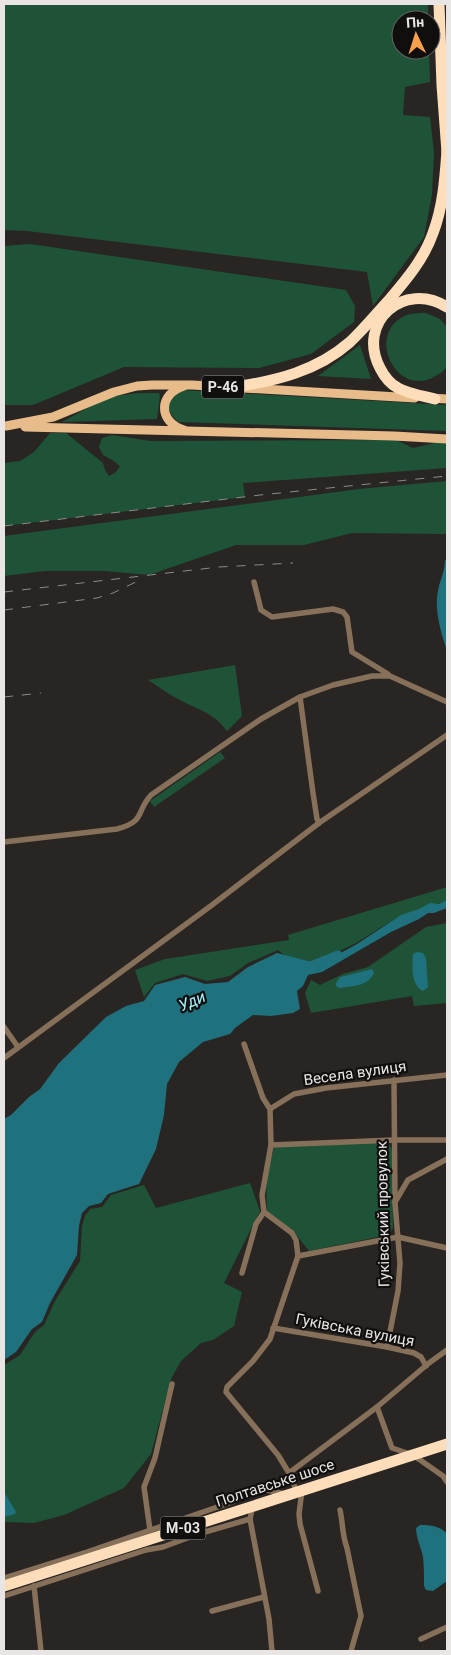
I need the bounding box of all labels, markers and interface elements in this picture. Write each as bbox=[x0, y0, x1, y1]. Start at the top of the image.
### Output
north arrow bbox=[391, 10, 441, 60]
text: Пн bbox=[406, 13, 425, 31]
road number: Р-46 bbox=[202, 376, 244, 398]
water label: Уди bbox=[176, 987, 208, 1015]
street label: Весела вулиця bbox=[303, 1057, 407, 1089]
street label: Гуківський провулок bbox=[373, 1141, 393, 1287]
street label: Гуківська вулиця bbox=[294, 1310, 416, 1350]
street label: Полтавське шосе bbox=[213, 1455, 337, 1511]
road number: М-03 bbox=[160, 1516, 206, 1540]

